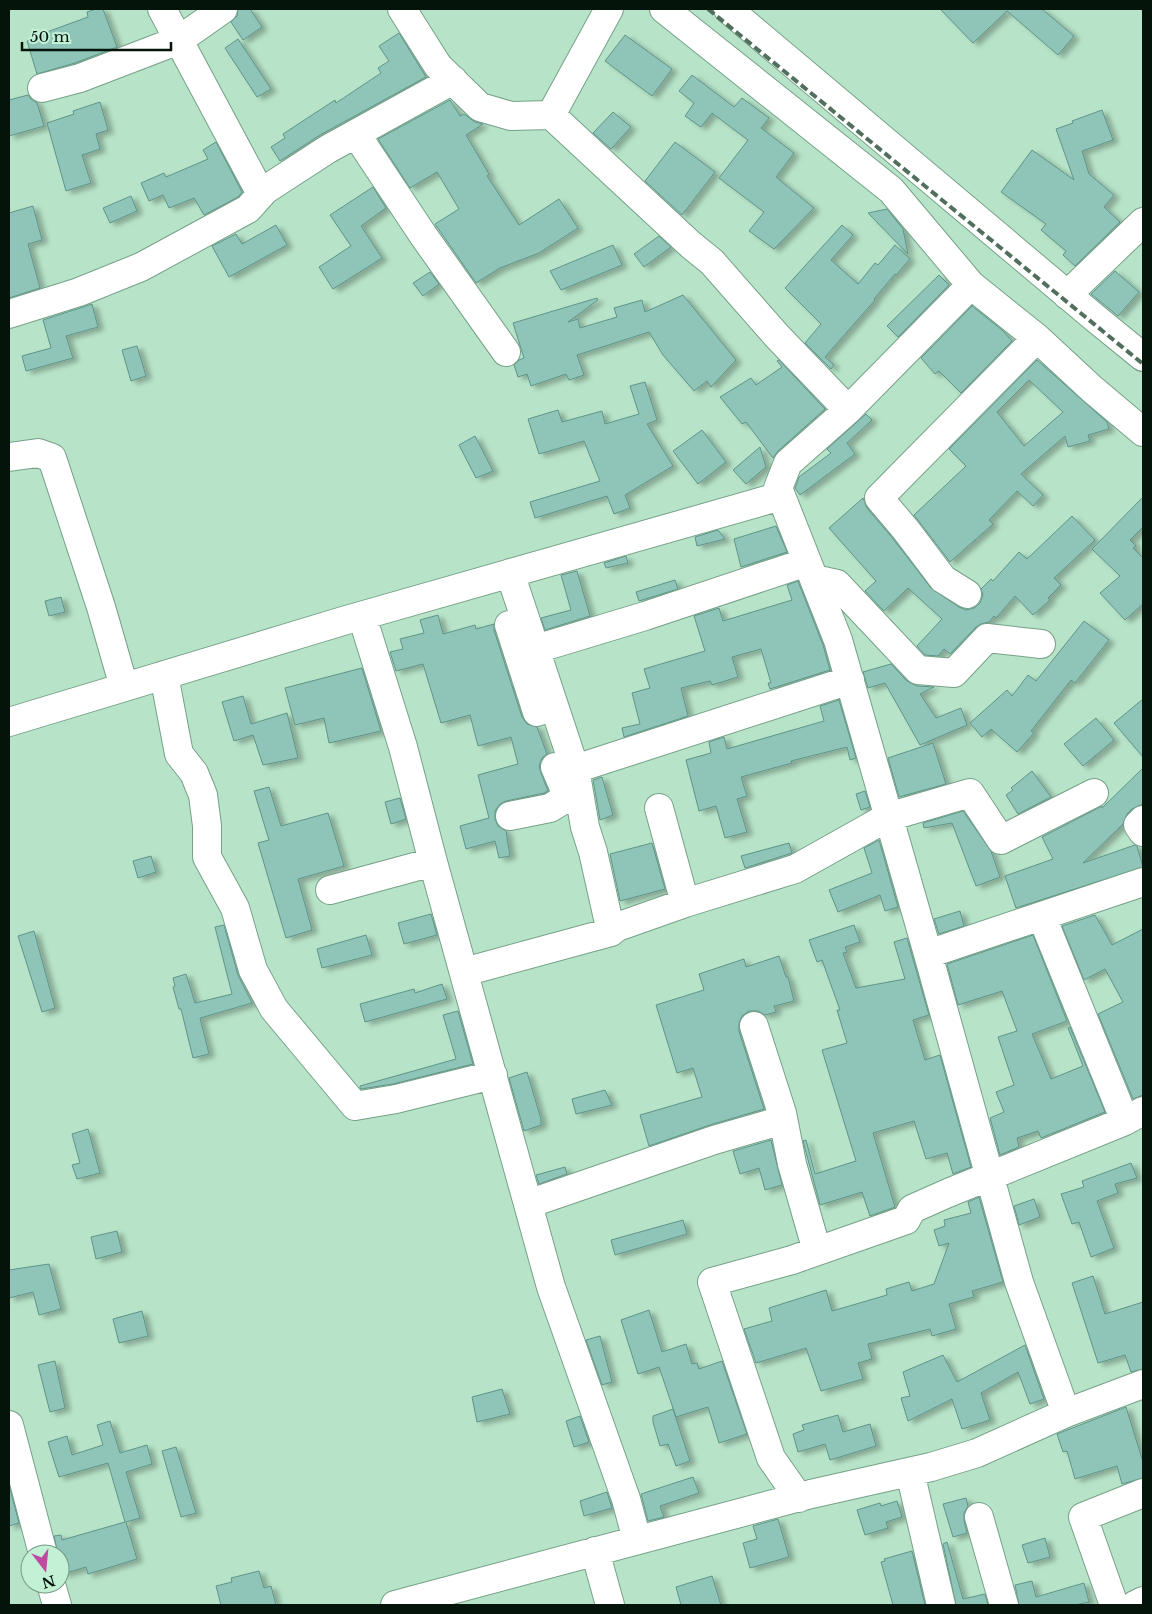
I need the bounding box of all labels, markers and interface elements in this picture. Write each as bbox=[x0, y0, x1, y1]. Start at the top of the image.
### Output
scale bar bbox=[22, 20, 171, 52]
text: 50 m bbox=[30, 27, 70, 46]
north arrow bbox=[20, 1544, 70, 1594]
text: N bbox=[40, 1571, 57, 1592]

